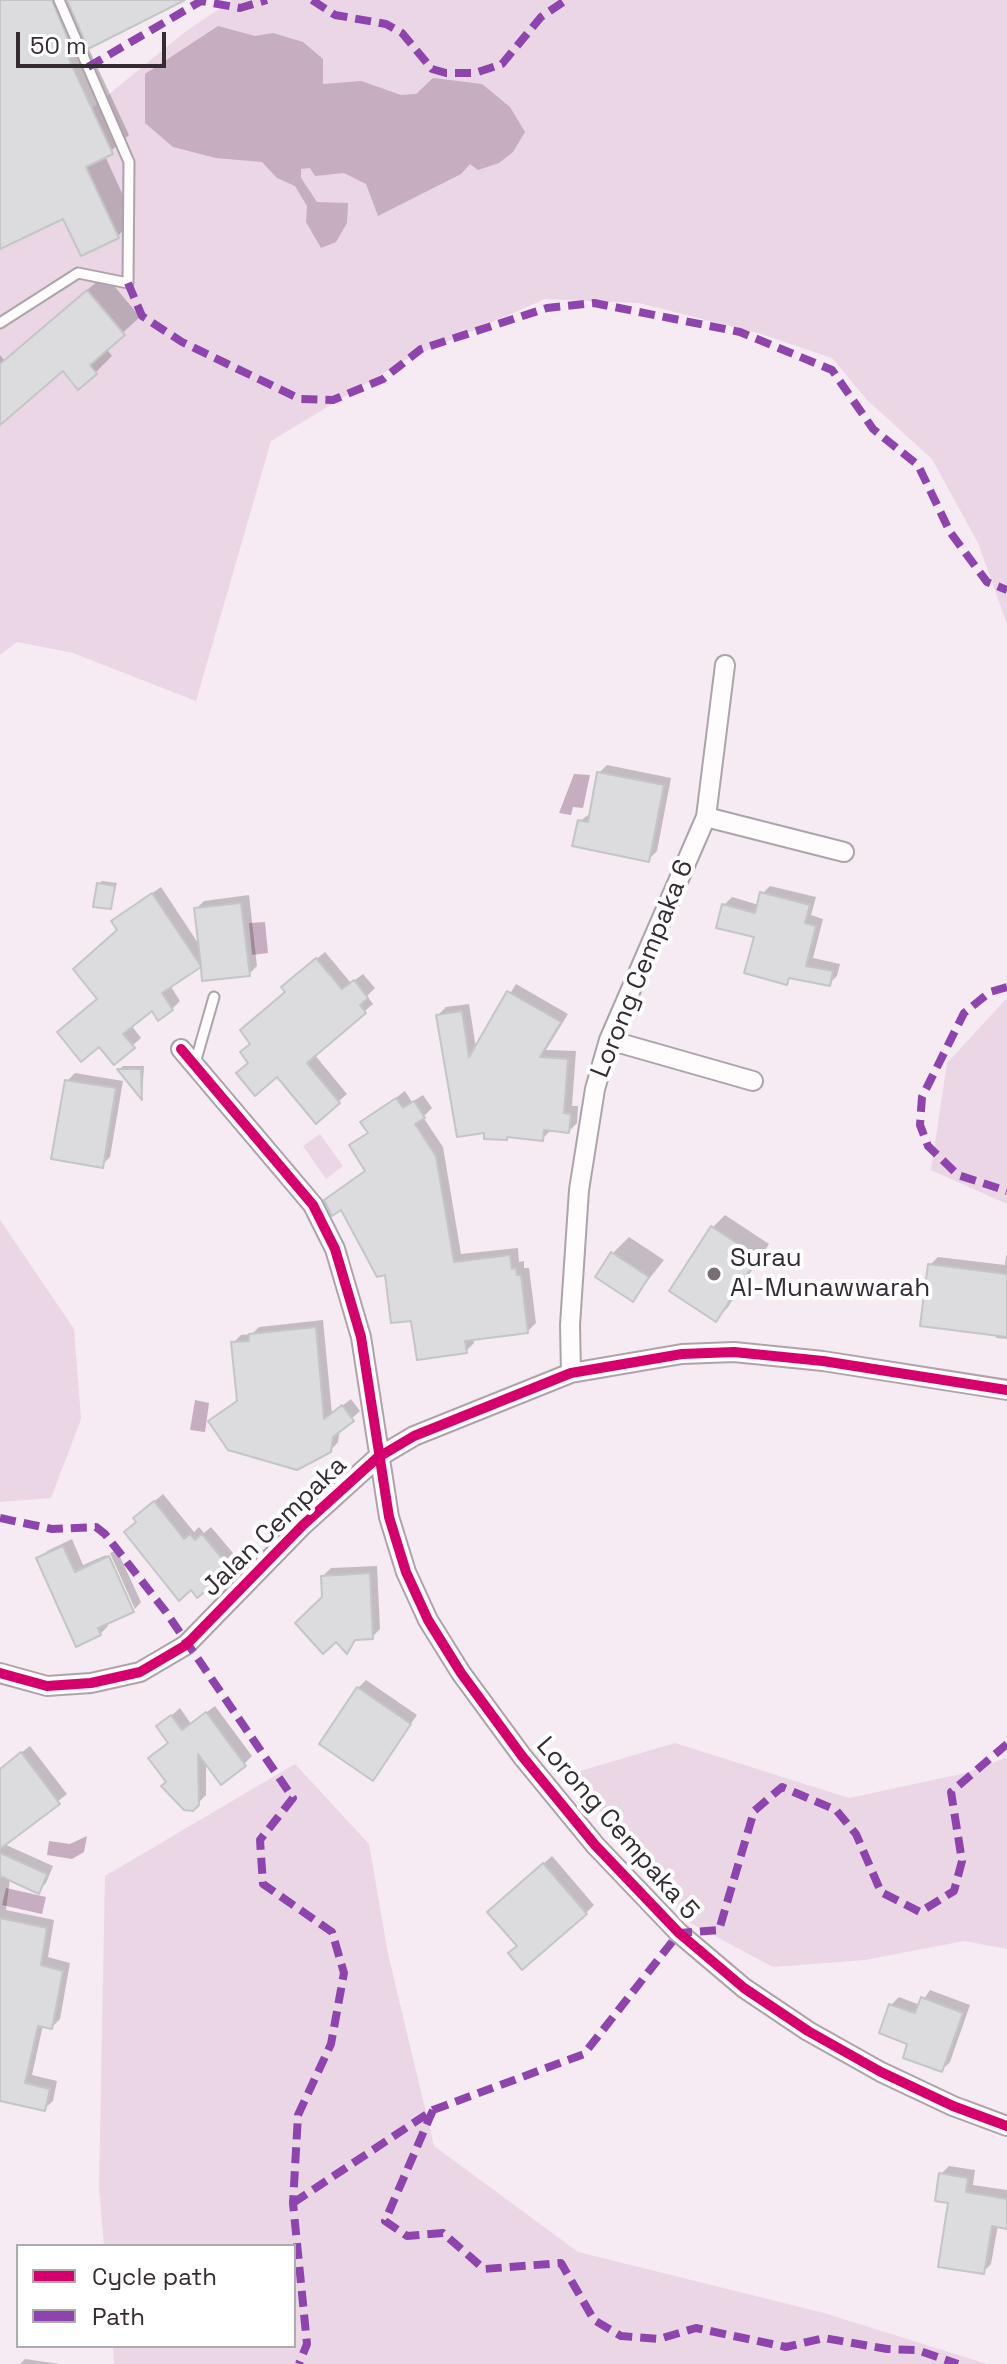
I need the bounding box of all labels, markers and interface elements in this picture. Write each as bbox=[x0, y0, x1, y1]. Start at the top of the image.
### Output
scale bar bbox=[20, 16, 170, 66]
text: 50 m bbox=[30, 30, 87, 61]
street label: Lorong Cempaka 6 bbox=[585, 855, 701, 1083]
place label: Surau Al-Munawwarah bbox=[730, 1243, 930, 1304]
marker: Surau Al-Munawwarah bbox=[705, 1265, 723, 1283]
street label: Jalan Cempaka bbox=[196, 1450, 354, 1604]
street label: Lorong Cempaka 5 bbox=[529, 1731, 705, 1927]
legend bbox=[16, 2244, 296, 2348]
text: Cycle path bbox=[92, 2261, 217, 2292]
text: Path bbox=[92, 2301, 145, 2332]

